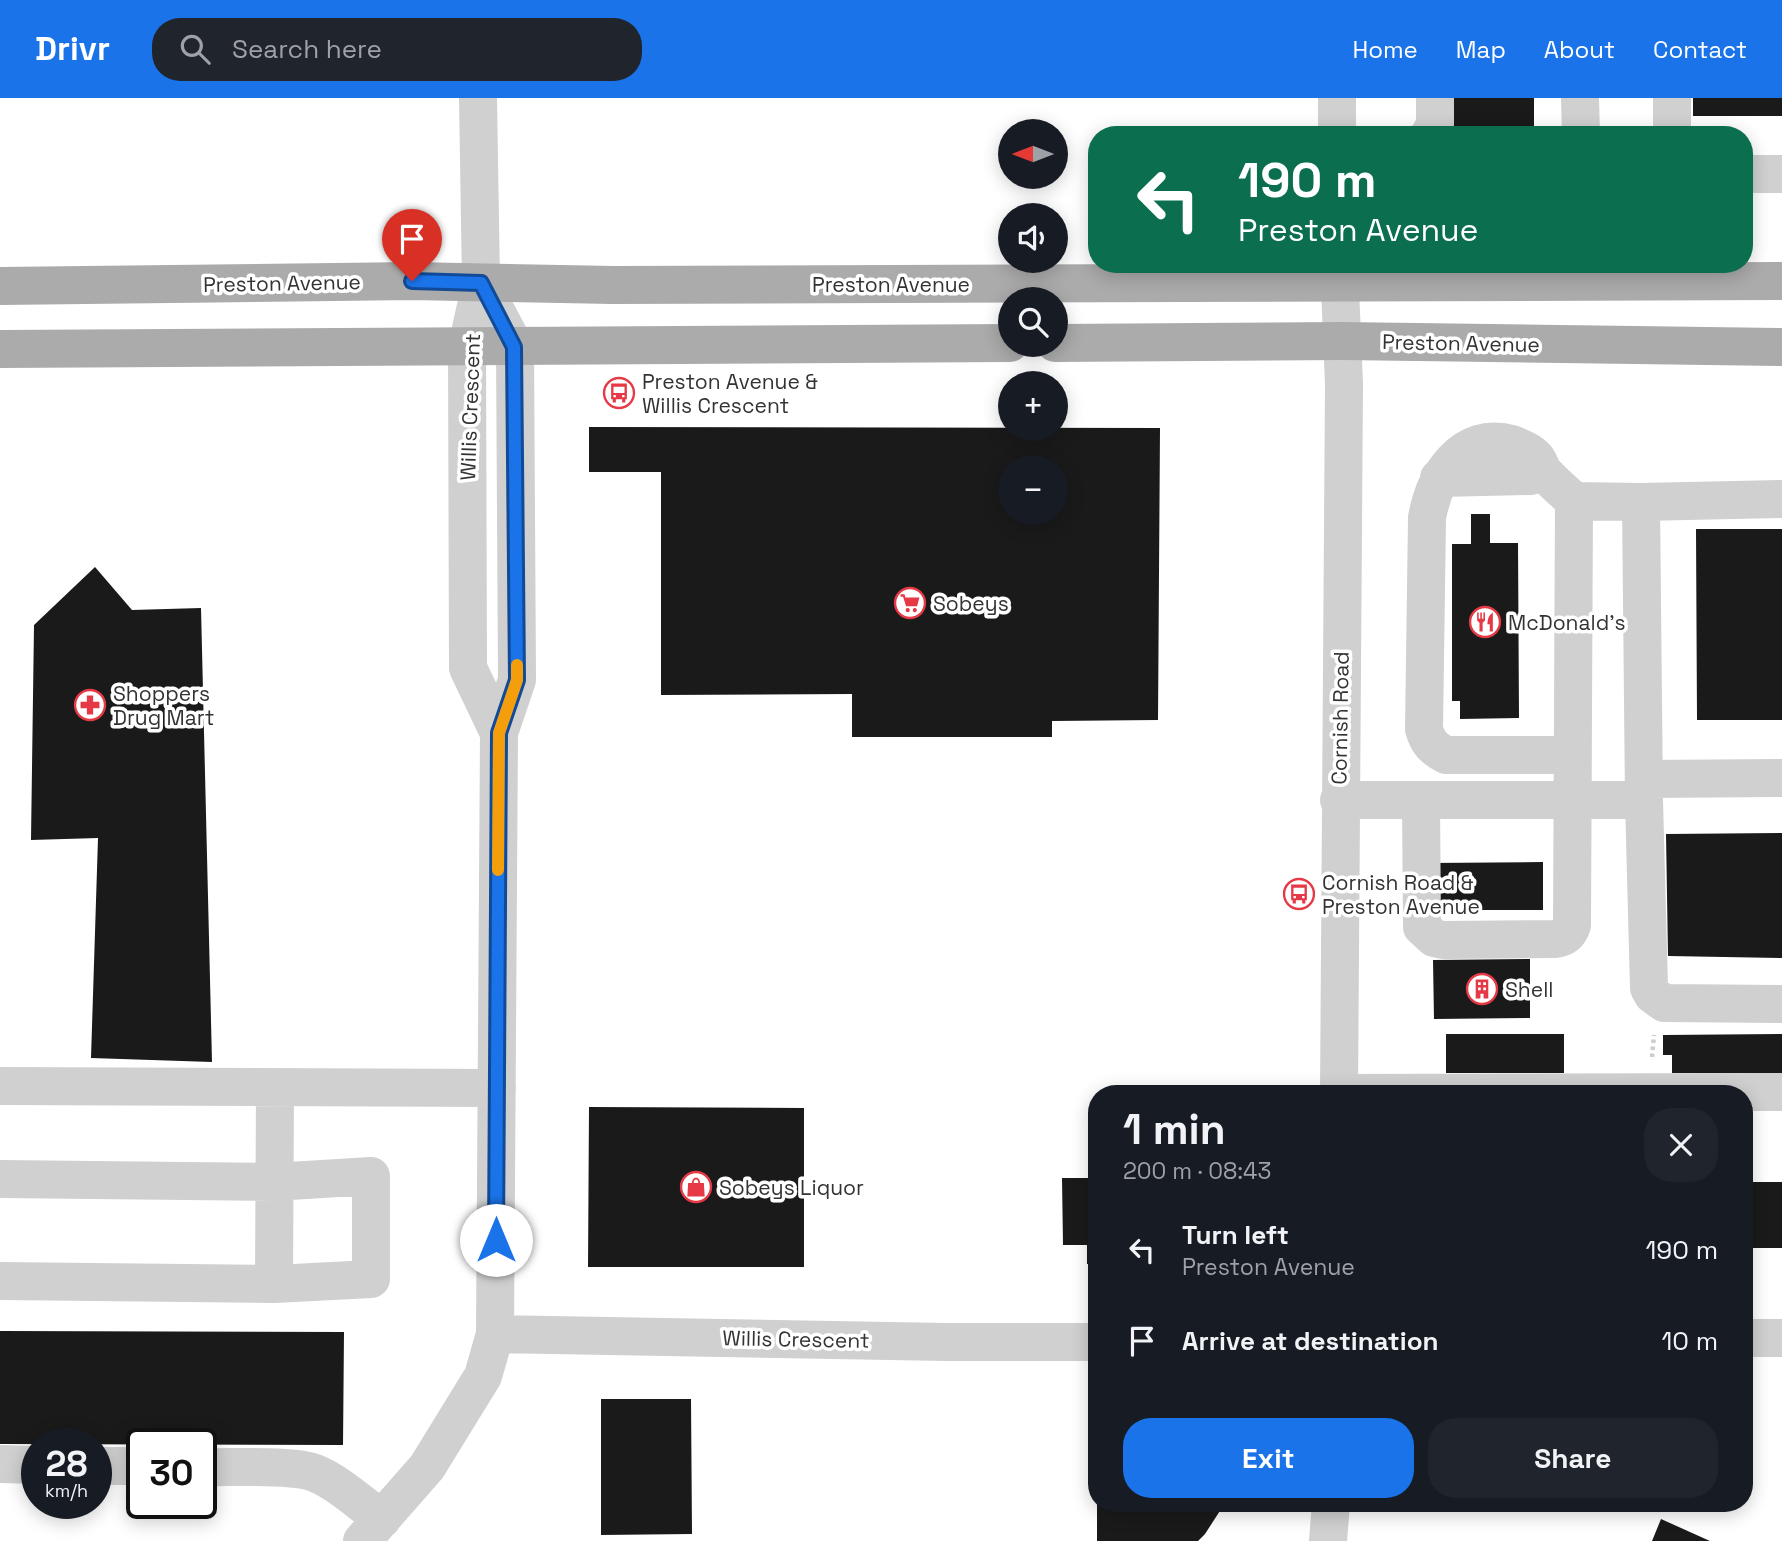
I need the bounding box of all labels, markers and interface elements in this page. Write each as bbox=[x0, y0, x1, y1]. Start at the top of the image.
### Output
search box bbox=[152, 18, 642, 81]
text: Drivr bbox=[35, 28, 110, 70]
icon: search bbox=[176, 30, 214, 68]
text: Search here bbox=[232, 32, 382, 66]
text: Home bbox=[1352, 34, 1418, 65]
text: Map bbox=[1456, 34, 1506, 65]
text: About bbox=[1544, 34, 1615, 65]
text: Contact bbox=[1653, 34, 1747, 65]
north arrow bbox=[998, 119, 1068, 189]
map controls bbox=[998, 119, 1068, 525]
text: 190 m bbox=[1238, 149, 1376, 211]
icon: left bbox=[1123, 154, 1214, 245]
button: sound bbox=[998, 203, 1068, 273]
pin bbox=[382, 209, 442, 281]
text: Preston Avenue bbox=[1238, 210, 1479, 250]
icon: arrive bbox=[393, 220, 431, 258]
street label: Preston Avenue bbox=[203, 268, 361, 298]
street label: Preston Avenue bbox=[812, 271, 970, 298]
button: search bbox=[998, 287, 1068, 357]
street label: Preston Avenue bbox=[1382, 328, 1540, 358]
street label: Willis Crescent bbox=[454, 333, 486, 481]
place label: Preston Avenue & Willis Crescent bbox=[642, 368, 818, 419]
button: + bbox=[998, 371, 1068, 441]
bus stop icon: Preston Avenue & Willis Crescent bbox=[602, 376, 636, 410]
button: − bbox=[998, 455, 1068, 525]
supermarket icon: Sobeys bbox=[893, 586, 927, 620]
place label: Sobeys bbox=[933, 590, 1009, 617]
restaurant icon: McDonald's bbox=[1468, 605, 1502, 639]
place label: McDonald's bbox=[1508, 609, 1626, 636]
street label: Cornish Road bbox=[1325, 651, 1355, 785]
place label: Shoppers Drug Mart bbox=[113, 680, 214, 731]
pharmacy icon: Shoppers Drug Mart bbox=[73, 688, 107, 722]
place label: Cornish Road & Preston Avenue bbox=[1322, 869, 1480, 920]
bus stop icon: Cornish Road & Preston Avenue bbox=[1282, 877, 1316, 911]
building icon: Shell bbox=[1465, 972, 1499, 1006]
place label: Shell bbox=[1505, 976, 1553, 1003]
text: 1 min bbox=[1123, 1103, 1226, 1156]
button: close bbox=[1644, 1108, 1718, 1182]
text: 200 m · 08:43 bbox=[1123, 1156, 1271, 1186]
shop icon: Sobeys Liquor bbox=[679, 1170, 713, 1204]
place label: Sobeys Liquor bbox=[719, 1174, 864, 1201]
position arrow bbox=[459, 1203, 533, 1277]
text: Turn left bbox=[1182, 1218, 1289, 1252]
icon: left bbox=[1123, 1231, 1161, 1269]
text: 190 m bbox=[1646, 1233, 1718, 1267]
text: Preston Avenue bbox=[1182, 1252, 1355, 1282]
icon: arrive bbox=[1123, 1322, 1161, 1360]
street label: Willis Crescent bbox=[722, 1324, 870, 1354]
text: Arrive at destination bbox=[1182, 1324, 1439, 1358]
text: 10 m bbox=[1661, 1324, 1718, 1358]
button: Exit bbox=[1123, 1418, 1414, 1498]
button: Share bbox=[1428, 1418, 1718, 1498]
speed limit sign: 30 bbox=[126, 1428, 217, 1519]
text: 28 bbox=[46, 1442, 87, 1486]
text: km/h bbox=[45, 1479, 88, 1502]

